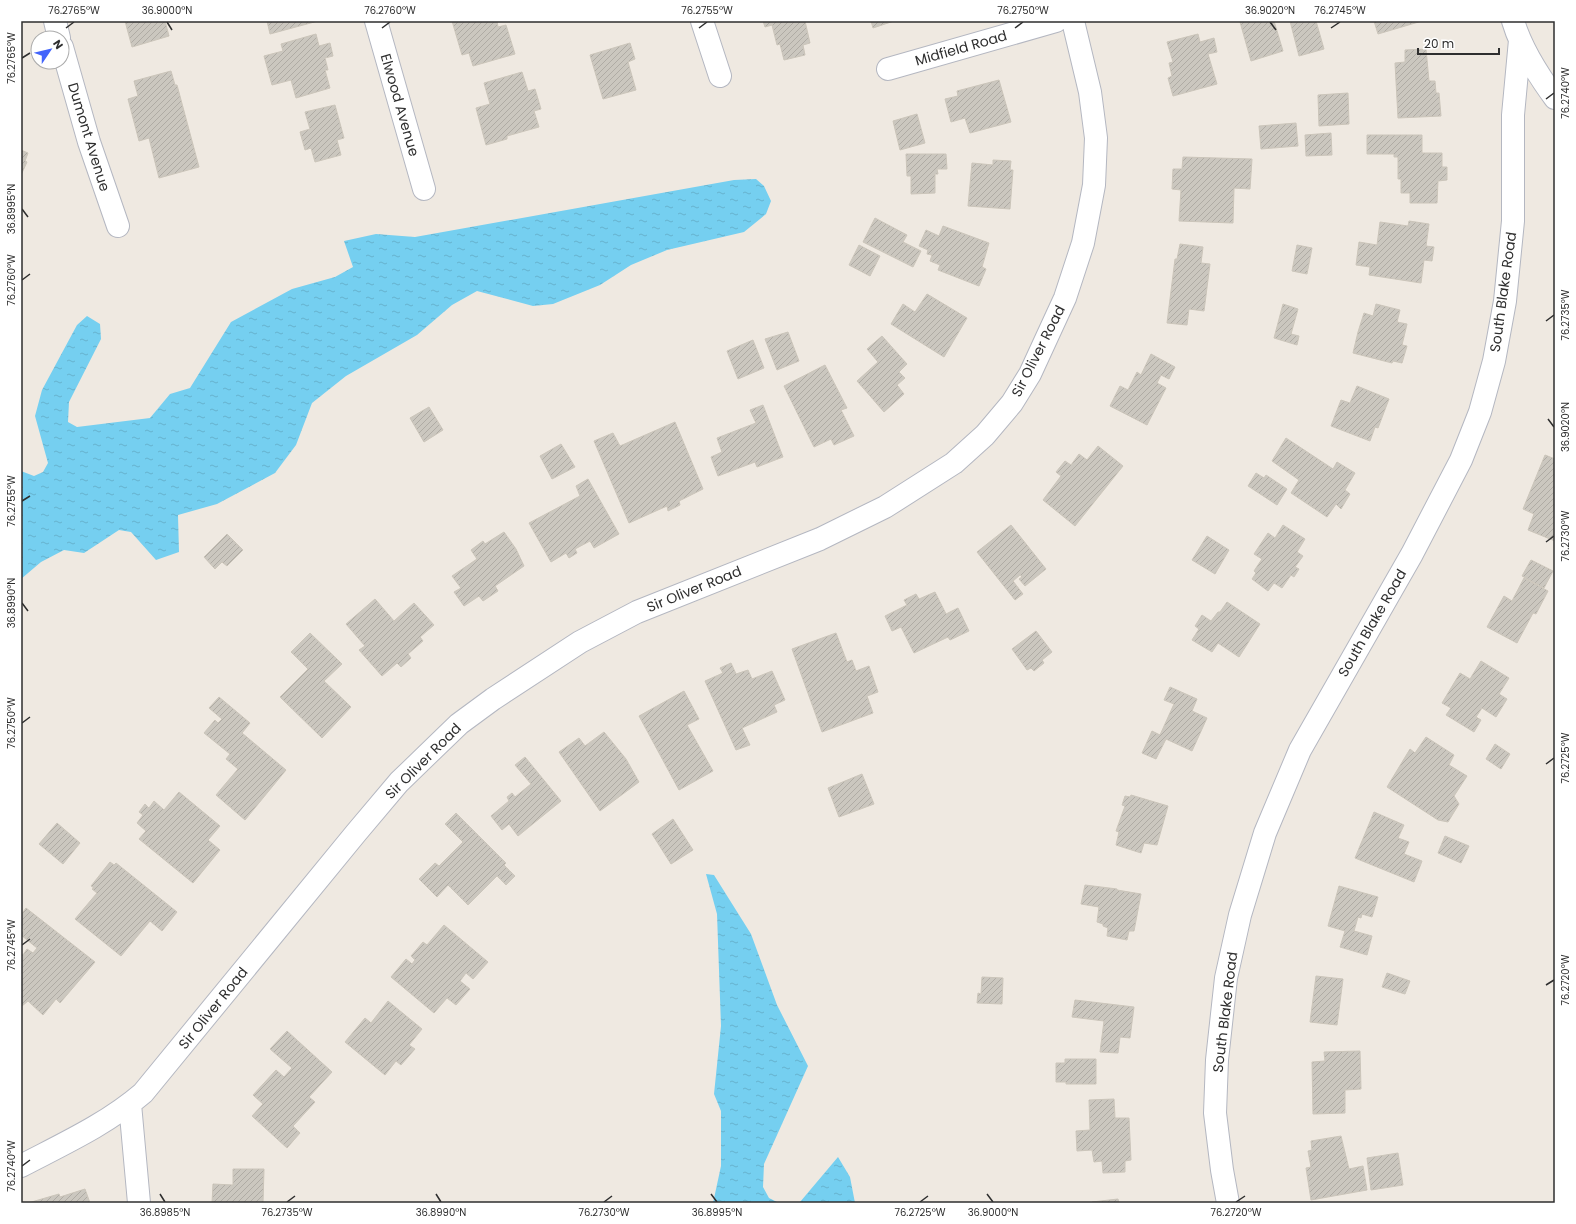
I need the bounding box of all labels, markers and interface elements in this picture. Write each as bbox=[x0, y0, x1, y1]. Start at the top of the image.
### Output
text: 76.2765°W bbox=[48, 3, 100, 18]
text: 36.9000°N bbox=[142, 3, 192, 18]
text: 76.2760°W bbox=[364, 3, 416, 18]
text: 76.2755°W bbox=[681, 3, 733, 18]
text: 76.2750°W bbox=[997, 3, 1049, 18]
text: 36.9020°N bbox=[1245, 3, 1295, 18]
text: 76.2745°W bbox=[1314, 3, 1366, 18]
street label: Midfield Road bbox=[913, 25, 1009, 71]
north arrow bbox=[30, 30, 70, 70]
scale bar bbox=[1418, 30, 1499, 56]
text: 76.2765°W bbox=[4, 32, 19, 84]
text: 20 m bbox=[1424, 35, 1454, 52]
text: N bbox=[49, 36, 67, 52]
street label: Elwood Avenue bbox=[376, 51, 424, 159]
text: 76.2740°W bbox=[1558, 67, 1573, 119]
street label: Dumont Avenue bbox=[63, 80, 115, 194]
text: 36.8995°N bbox=[4, 184, 19, 234]
street label: South Blake Road bbox=[1485, 230, 1521, 354]
text: 76.2760°W bbox=[4, 254, 19, 306]
text: 76.2735°W bbox=[1558, 289, 1573, 341]
street label: Sir Oliver Road bbox=[1006, 302, 1070, 400]
text: 36.9020°N bbox=[1558, 402, 1573, 452]
text: 76.2755°W bbox=[4, 475, 19, 527]
text: 76.2730°W bbox=[1558, 510, 1573, 562]
street label: Sir Oliver Road bbox=[644, 561, 744, 617]
street label: South Blake Road bbox=[1333, 565, 1411, 681]
text: 36.8990°N bbox=[4, 578, 19, 628]
text: 76.2750°W bbox=[4, 697, 19, 749]
street label: Sir Oliver Road bbox=[380, 718, 466, 804]
text: 76.2725°W bbox=[1558, 732, 1573, 784]
text: 76.2745°W bbox=[4, 919, 19, 971]
street label: South Blake Road bbox=[1208, 951, 1242, 1073]
text: 76.2720°W bbox=[1558, 954, 1573, 1006]
street label: Sir Oliver Road bbox=[174, 963, 252, 1053]
text: 76.2740°W bbox=[4, 1140, 19, 1192]
text: 36.8985°N bbox=[140, 1205, 190, 1220]
text: 76.2735°W bbox=[261, 1205, 313, 1220]
text: 36.8990°N bbox=[416, 1205, 466, 1220]
text: 76.2730°W bbox=[578, 1205, 630, 1220]
text: 36.8995°N bbox=[692, 1205, 742, 1220]
text: 76.2725°W bbox=[894, 1205, 946, 1220]
text: 36.9000°N bbox=[968, 1205, 1018, 1220]
text: 76.2720°W bbox=[1210, 1205, 1262, 1220]

